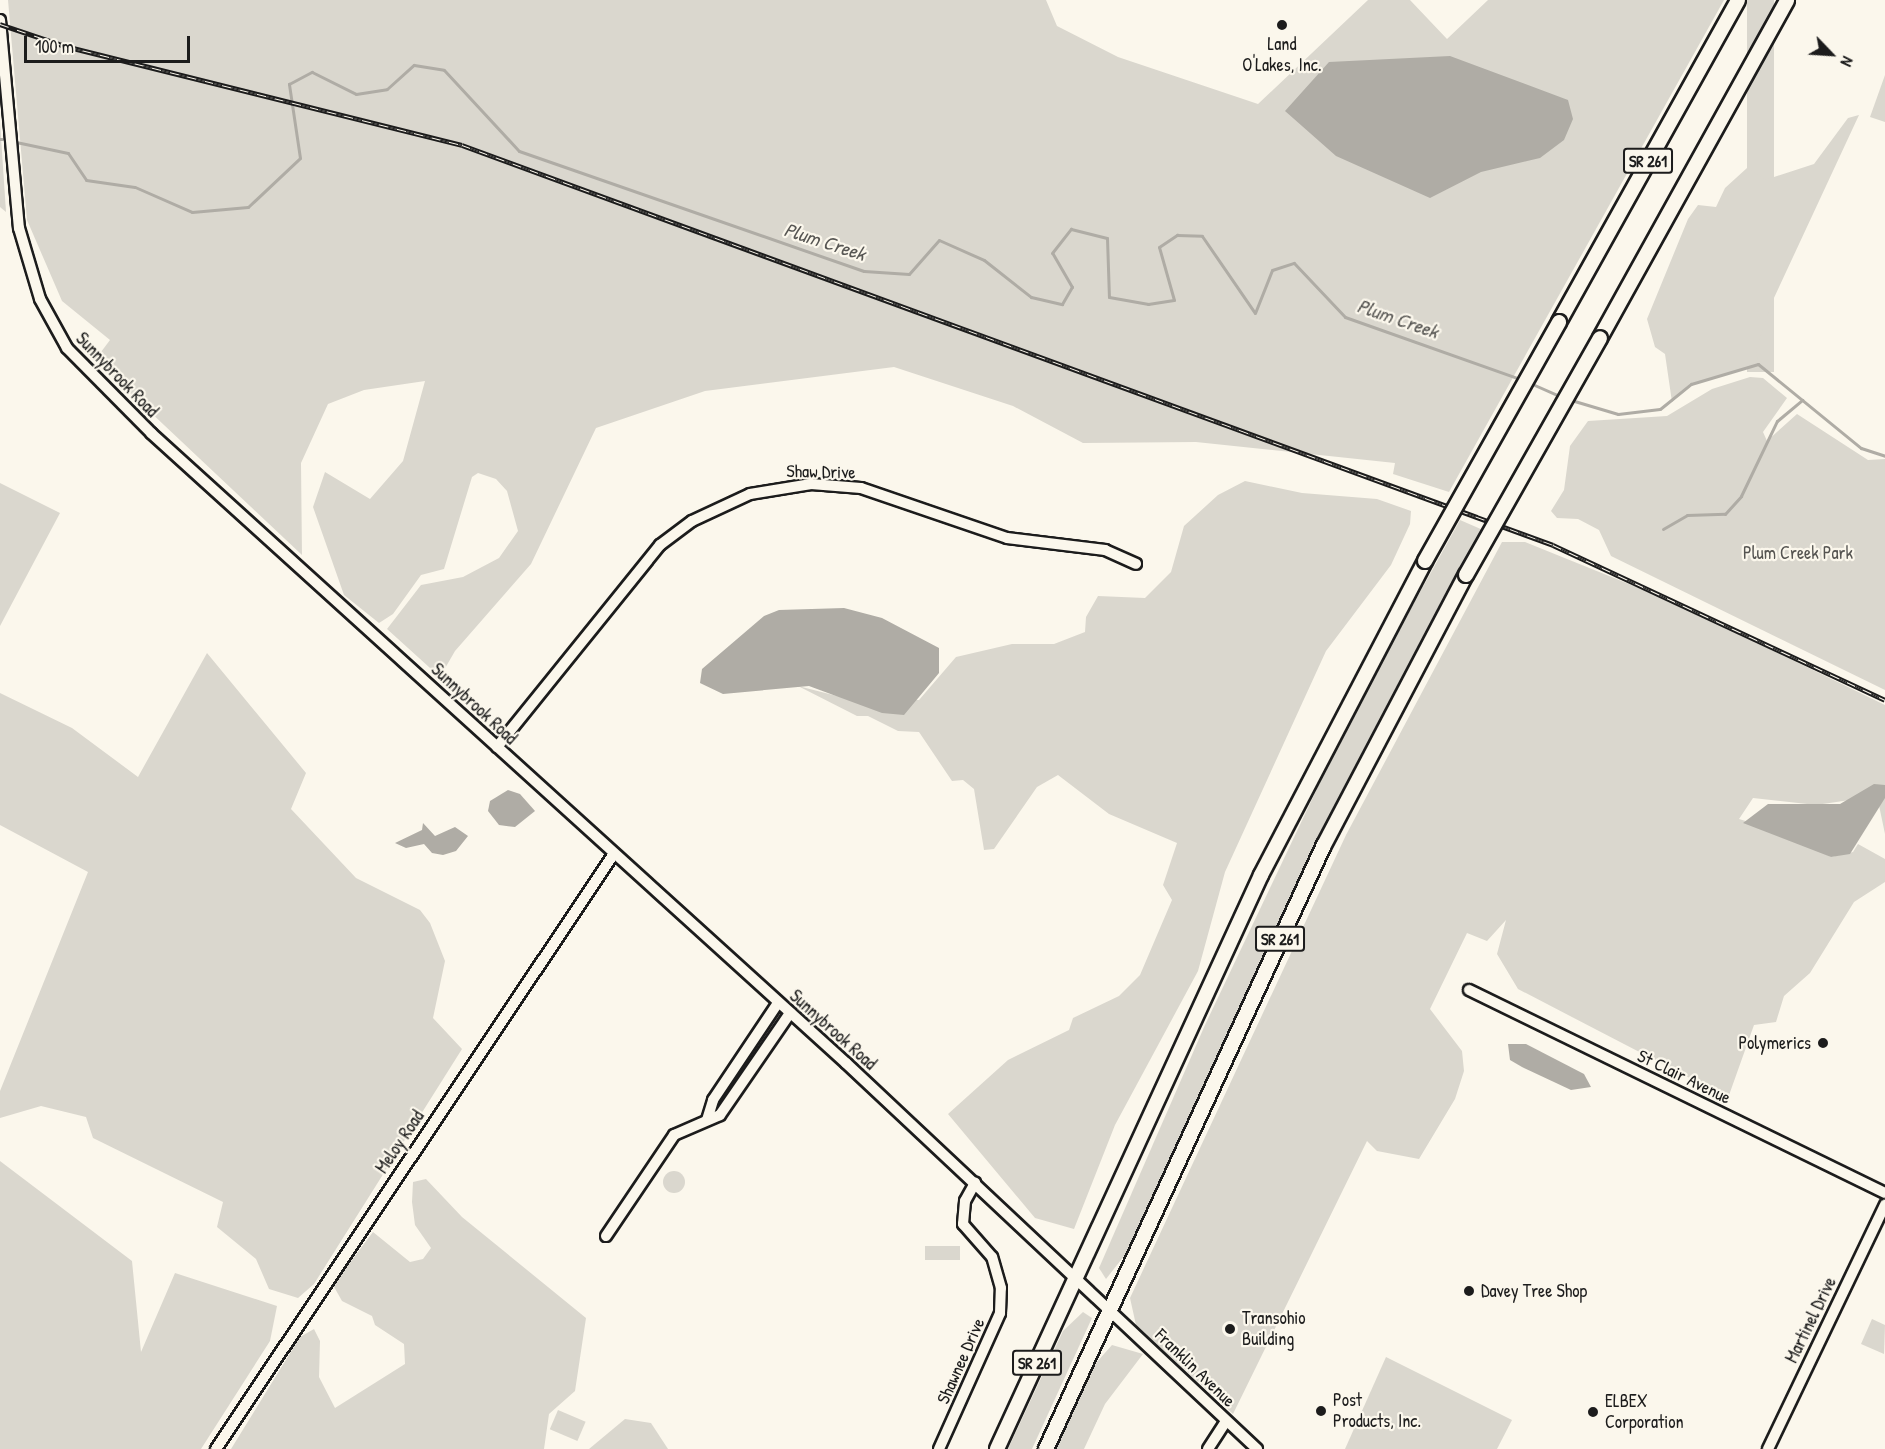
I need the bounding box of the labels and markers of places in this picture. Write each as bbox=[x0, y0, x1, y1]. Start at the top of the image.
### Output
marker: Land O'Lakes, Inc. bbox=[1275, 18, 1289, 32]
place label: Land O'Lakes, Inc. bbox=[1242, 34, 1322, 76]
place label: Polymerics bbox=[1738, 1032, 1811, 1054]
marker: Polymerics bbox=[1816, 1036, 1830, 1050]
place label: Davey Tree Shop bbox=[1481, 1280, 1587, 1302]
marker: Davey Tree Shop bbox=[1462, 1284, 1476, 1298]
place label: Transohio Building bbox=[1242, 1308, 1306, 1350]
marker: Transohio Building bbox=[1223, 1322, 1237, 1336]
place label: Post Products, Inc. bbox=[1333, 1390, 1421, 1432]
place label: ELBEX Corporation bbox=[1605, 1391, 1684, 1434]
marker: Post Products, Inc. bbox=[1314, 1404, 1328, 1418]
marker: ELBEX Corporation bbox=[1586, 1405, 1600, 1419]

